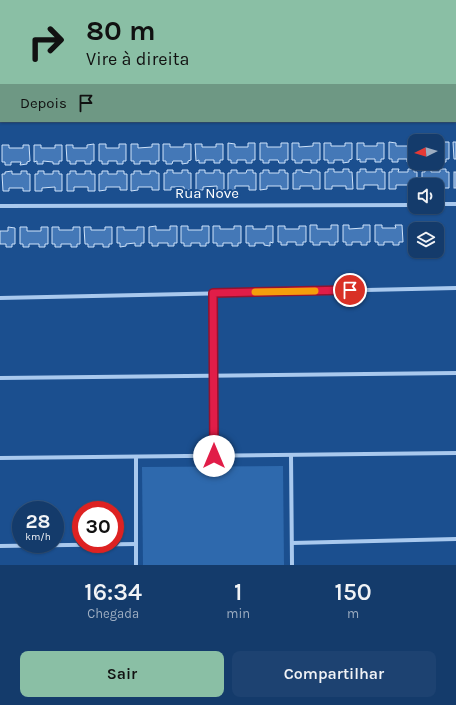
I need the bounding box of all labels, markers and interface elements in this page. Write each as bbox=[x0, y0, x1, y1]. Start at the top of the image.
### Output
text: 80 m bbox=[86, 14, 155, 47]
icon: right bbox=[20, 16, 72, 68]
text: Vire à direita bbox=[86, 48, 190, 70]
icon: arrive bbox=[75, 92, 97, 114]
text: Depois bbox=[20, 94, 67, 112]
north arrow bbox=[408, 134, 444, 170]
map controls bbox=[408, 134, 444, 258]
button: sound bbox=[408, 178, 444, 214]
street label: Rua Nove bbox=[175, 184, 239, 202]
button: layers bbox=[408, 222, 444, 258]
pin bbox=[333, 273, 367, 307]
icon: arrive bbox=[339, 279, 361, 301]
position arrow bbox=[193, 435, 235, 477]
speed limit sign: 30 bbox=[72, 501, 124, 553]
text: 28 bbox=[25, 510, 51, 533]
text: km/h bbox=[25, 531, 51, 543]
text: 16:34 bbox=[84, 578, 142, 606]
text: 1 bbox=[234, 578, 242, 606]
text: 150 bbox=[335, 578, 372, 606]
text: Chegada bbox=[87, 606, 139, 621]
text: min bbox=[226, 606, 250, 621]
text: m bbox=[347, 606, 359, 621]
button: Sair bbox=[20, 651, 224, 697]
button: Compartilhar bbox=[232, 651, 436, 697]

